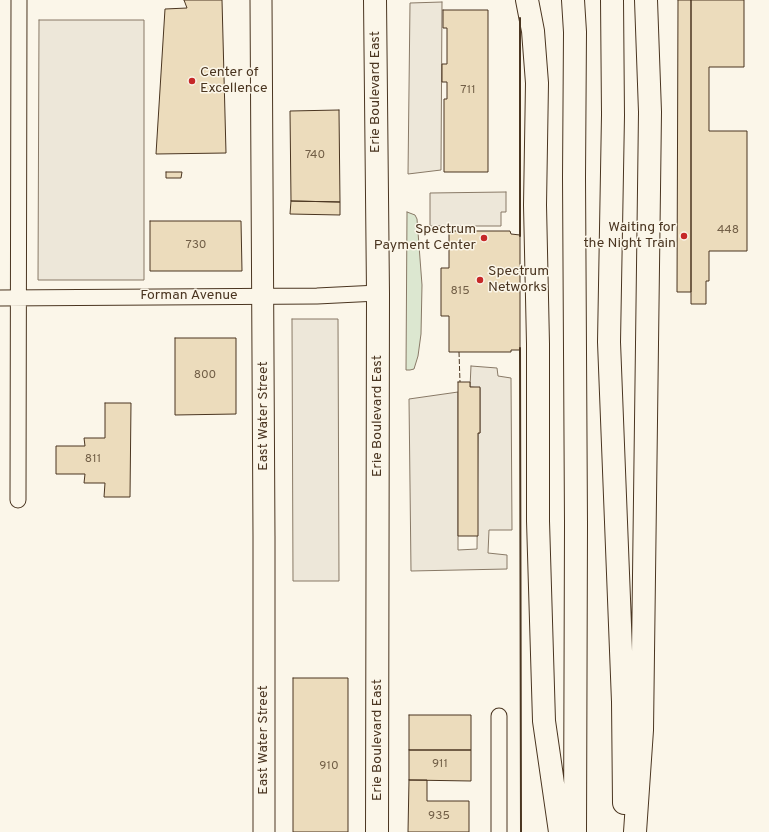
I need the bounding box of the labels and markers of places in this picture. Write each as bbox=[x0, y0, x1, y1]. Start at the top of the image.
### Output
place label: Center of Excellence bbox=[200, 65, 268, 98]
marker: Center of Excellence bbox=[187, 76, 197, 86]
place label: Waiting for the Night Train bbox=[584, 220, 676, 252]
place label: Spectrum Payment Center bbox=[374, 222, 476, 254]
marker: Waiting for the Night Train bbox=[679, 231, 689, 241]
marker: Spectrum Payment Center bbox=[479, 233, 489, 243]
place label: Spectrum Networks bbox=[488, 264, 549, 296]
marker: Spectrum Networks bbox=[475, 275, 485, 285]

